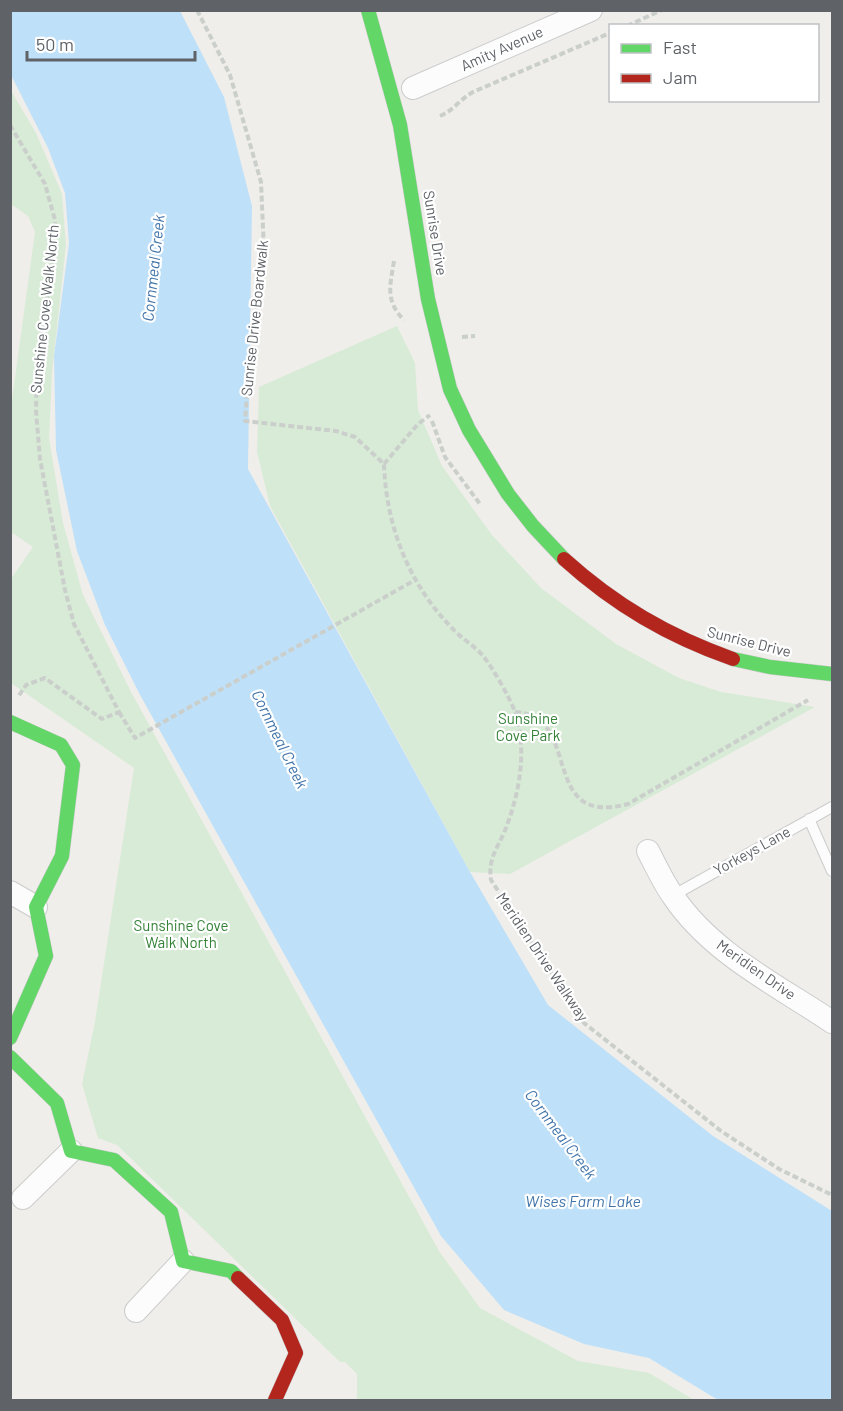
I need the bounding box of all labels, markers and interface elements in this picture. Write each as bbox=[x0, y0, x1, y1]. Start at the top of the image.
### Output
street label: Amity Avenue bbox=[458, 22, 546, 74]
scale bar bbox=[27, 24, 195, 62]
legend bbox=[609, 24, 819, 102]
text: 50 m bbox=[36, 33, 74, 55]
text: Fast bbox=[663, 36, 697, 58]
text: Jam bbox=[663, 66, 697, 88]
street label: Sunrise Drive bbox=[420, 189, 452, 277]
water label: Cornmeal Creek bbox=[137, 213, 168, 322]
street label: Sunshine Cove Walk North bbox=[26, 224, 62, 394]
street label: Sunrise Drive Boardwalk bbox=[237, 238, 271, 397]
street label: Sunrise Drive bbox=[705, 622, 793, 660]
water label: Cornmeal Creek bbox=[248, 686, 313, 791]
park label: Sunshine Cove Park bbox=[496, 709, 561, 744]
street label: Yorkeys Lane bbox=[710, 822, 793, 879]
street label: Meridien Drive Walkway bbox=[493, 888, 593, 1024]
park label: Sunshine Cove Walk North bbox=[134, 916, 228, 951]
street label: Meridien Drive bbox=[714, 935, 800, 1003]
water label: Cornmeal Creek bbox=[522, 1085, 601, 1182]
water label: Wises Farm Lake bbox=[525, 1191, 641, 1210]

